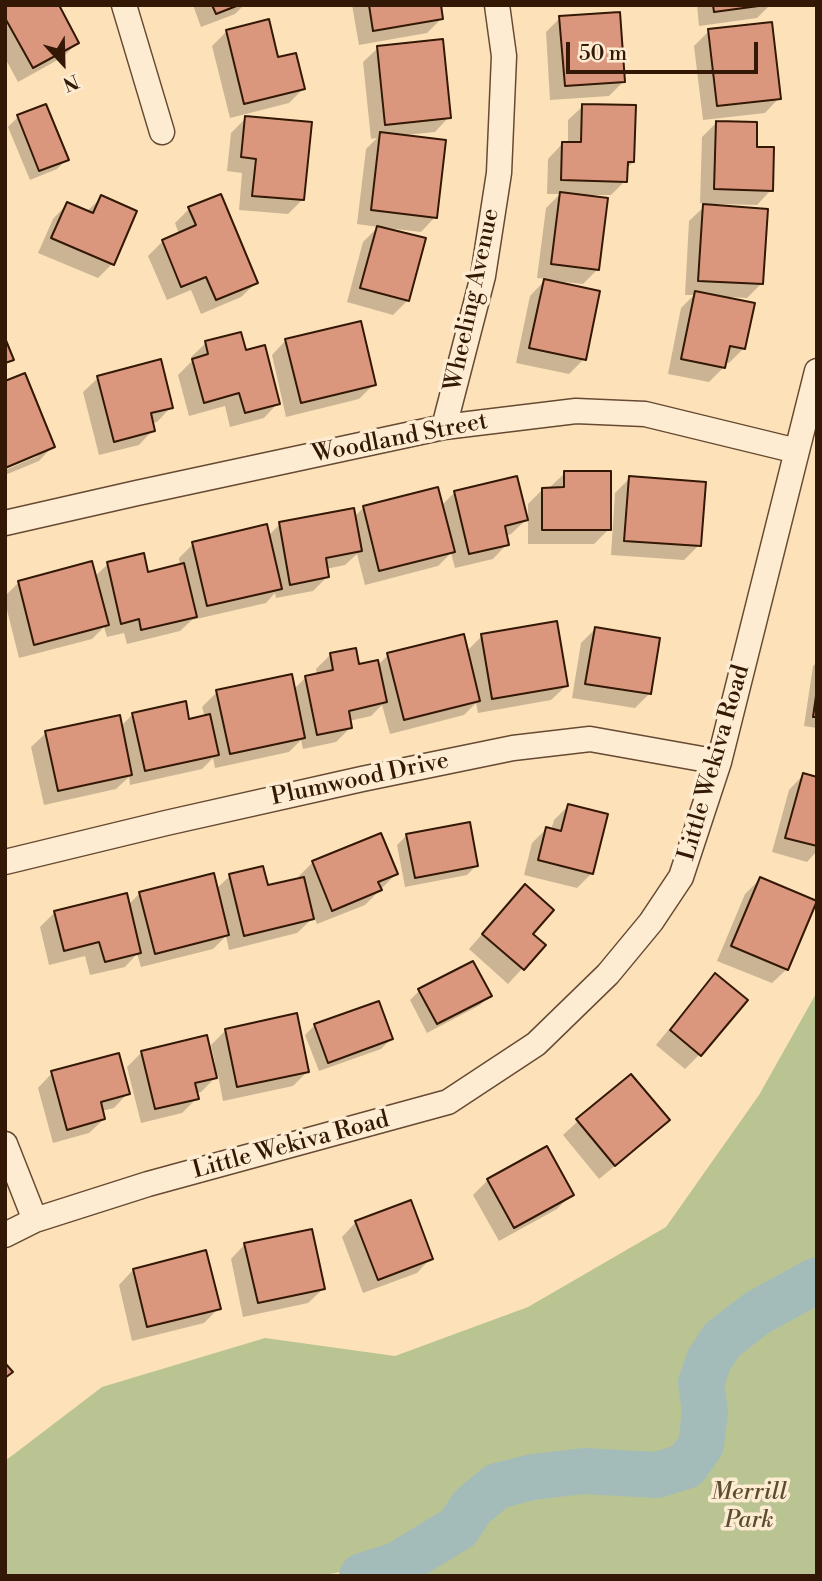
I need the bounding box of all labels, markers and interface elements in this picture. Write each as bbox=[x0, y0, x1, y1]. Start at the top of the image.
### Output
north arrow bbox=[28, 28, 98, 98]
scale bar bbox=[570, 28, 762, 72]
text: 50 m bbox=[579, 41, 627, 67]
text: N bbox=[59, 69, 82, 96]
street label: Wheeling Avenue bbox=[440, 206, 506, 394]
street label: Woodland Street bbox=[310, 408, 490, 470]
street label: Little Wekiva Road bbox=[673, 662, 757, 864]
street label: Plumwood Drive bbox=[268, 747, 452, 813]
street label: Little Wekiva Road bbox=[190, 1106, 392, 1186]
park label: Merrill Park bbox=[711, 1479, 787, 1535]

